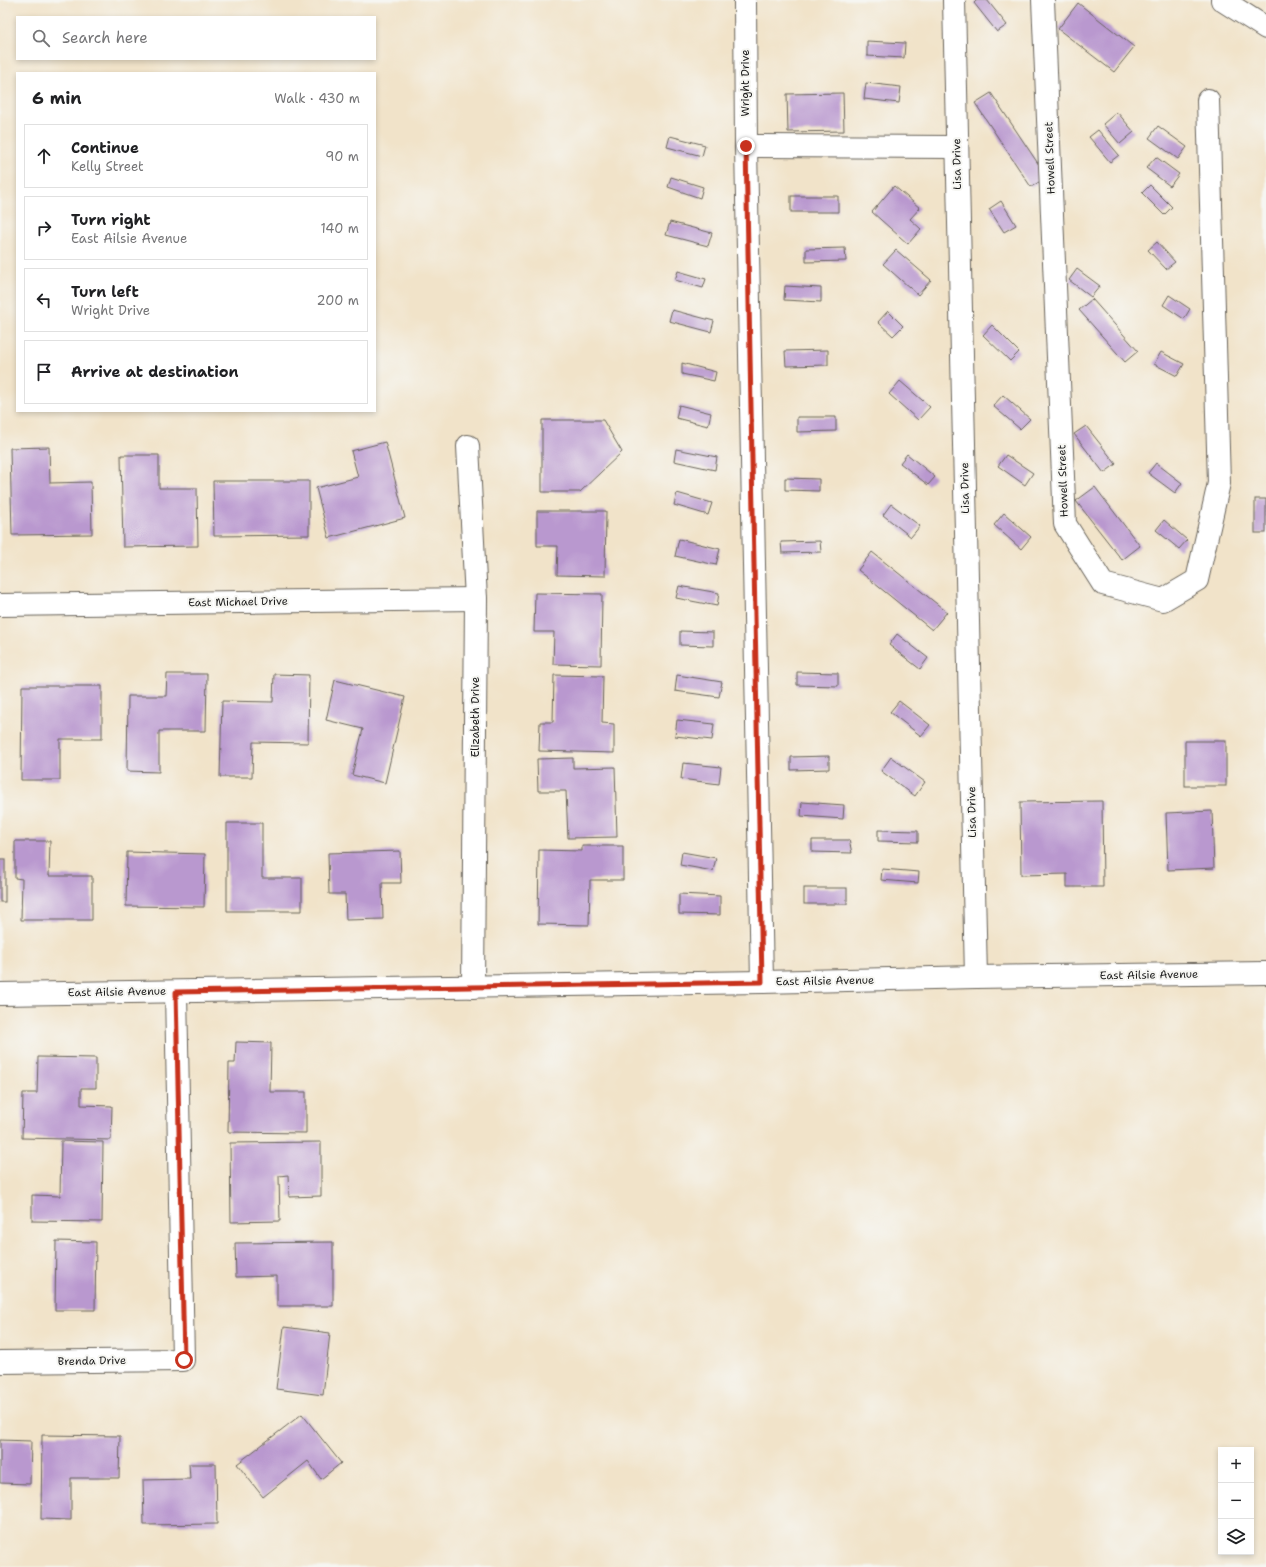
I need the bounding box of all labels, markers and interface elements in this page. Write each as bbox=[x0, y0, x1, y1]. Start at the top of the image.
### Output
search box bbox=[16, 16, 376, 60]
icon: search bbox=[30, 27, 52, 49]
text: Search here bbox=[62, 28, 148, 48]
street label: Wright Drive bbox=[738, 49, 753, 117]
text: 6 min bbox=[32, 87, 82, 109]
text: Walk · 430 m bbox=[274, 90, 360, 107]
street label: Howell Street bbox=[1041, 121, 1059, 195]
route end bbox=[737, 137, 755, 155]
text: Continue bbox=[71, 138, 139, 158]
street label: Lisa Drive bbox=[949, 138, 965, 190]
icon: ahead bbox=[33, 145, 55, 167]
text: 90 m bbox=[325, 148, 359, 165]
text: Kelly Street bbox=[71, 158, 144, 175]
text: Turn right bbox=[71, 210, 151, 230]
icon: right bbox=[33, 217, 55, 239]
text: 140 m bbox=[320, 220, 359, 237]
text: East Ailsie Avenue bbox=[71, 230, 187, 247]
text: Turn left bbox=[71, 282, 139, 302]
icon: left bbox=[33, 289, 55, 311]
text: 200 m bbox=[317, 292, 359, 309]
text: Wright Drive bbox=[71, 302, 150, 319]
icon: arrive bbox=[33, 361, 55, 383]
text: Arrive at destination bbox=[71, 362, 239, 382]
street label: Howell Street bbox=[1054, 444, 1072, 518]
street label: Lisa Drive bbox=[957, 462, 973, 514]
street label: East Michael Drive bbox=[188, 594, 288, 610]
street label: Elizabeth Drive bbox=[468, 677, 483, 757]
street label: Lisa Drive bbox=[964, 786, 980, 838]
street label: East Ailsie Avenue bbox=[1100, 967, 1198, 983]
street label: East Ailsie Avenue bbox=[776, 973, 874, 989]
street label: East Ailsie Avenue bbox=[68, 984, 166, 1000]
route start bbox=[175, 1351, 193, 1369]
street label: Brenda Drive bbox=[58, 1353, 126, 1369]
map controls bbox=[1218, 1447, 1254, 1555]
button: + bbox=[1218, 1447, 1254, 1483]
button: − bbox=[1218, 1483, 1254, 1519]
button: layers bbox=[1218, 1519, 1254, 1555]

